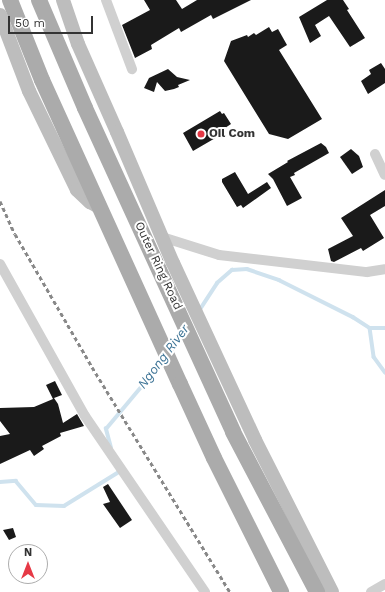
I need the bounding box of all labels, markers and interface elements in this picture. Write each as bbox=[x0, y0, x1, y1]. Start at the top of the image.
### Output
scale bar bbox=[10, 8, 95, 34]
text: 50 m bbox=[15, 16, 45, 30]
place label: Oil Com bbox=[209, 127, 255, 141]
marker: Oil Com bbox=[196, 129, 206, 139]
street label: Outer Ring Road bbox=[131, 220, 185, 312]
water label: Ngong River bbox=[135, 322, 193, 392]
north arrow bbox=[8, 544, 48, 584]
text: N bbox=[24, 546, 32, 559]

